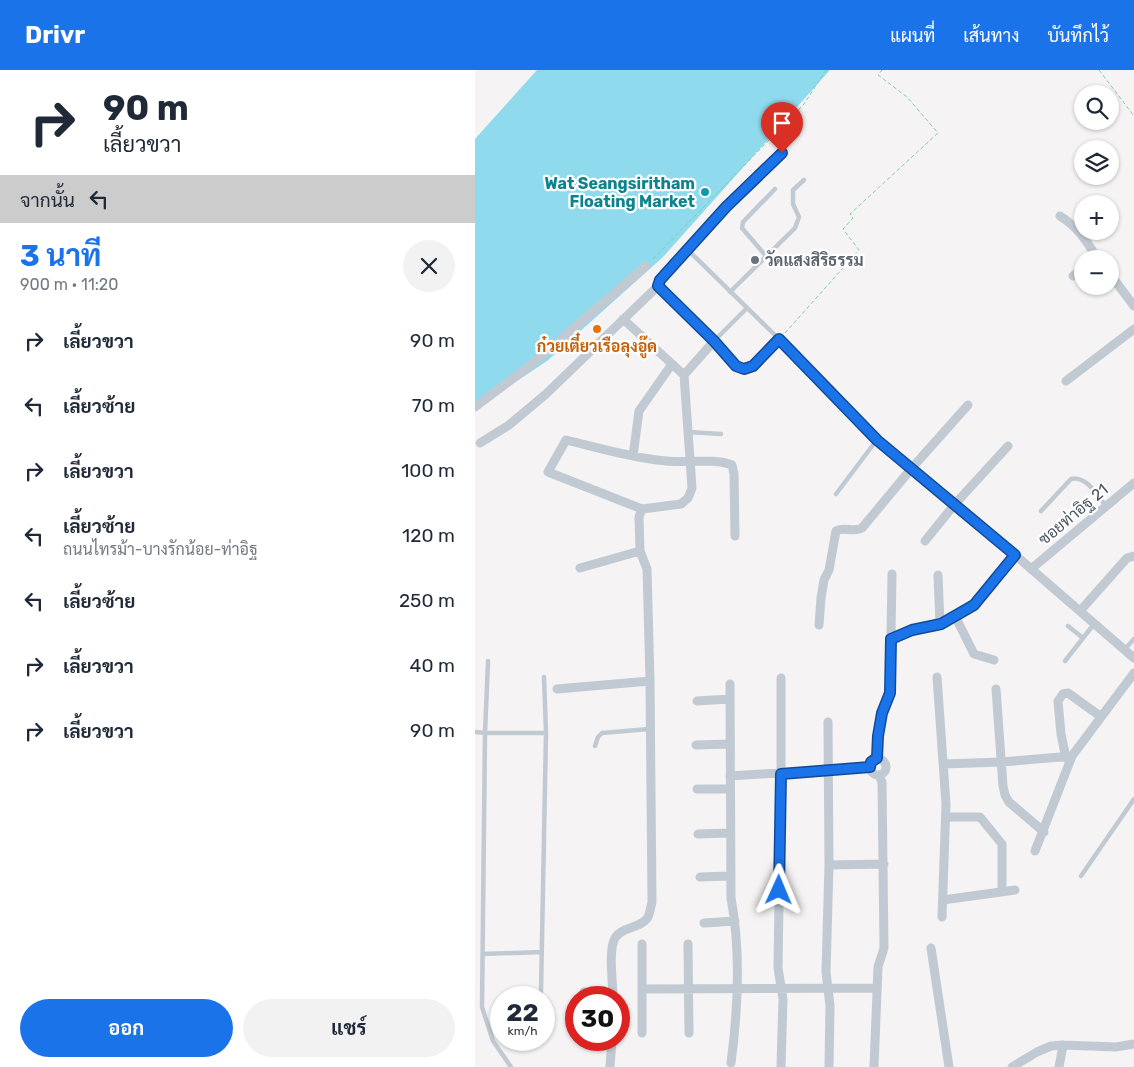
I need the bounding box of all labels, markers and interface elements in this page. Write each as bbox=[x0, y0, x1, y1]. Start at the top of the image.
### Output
text: Drivr bbox=[25, 21, 85, 49]
text: แผนที่ bbox=[890, 25, 935, 47]
text: เส้นทาง bbox=[963, 25, 1019, 47]
text: บันทึกไว้ bbox=[1047, 25, 1109, 47]
map controls bbox=[1074, 85, 1119, 295]
button: search bbox=[1074, 85, 1119, 130]
text: 90 m bbox=[103, 87, 189, 129]
icon: right bbox=[20, 90, 85, 155]
pin bbox=[761, 102, 803, 153]
icon: arrive bbox=[768, 109, 796, 137]
text: เลี้ยวขวา bbox=[103, 131, 181, 158]
button: layers bbox=[1074, 140, 1119, 185]
place label: Wat Seangsiritham Floating Market bbox=[545, 174, 696, 211]
icon: left bbox=[85, 185, 113, 213]
marker: Wat Seangsiritham Floating Market bbox=[699, 186, 711, 198]
text: จากนั้น bbox=[20, 189, 75, 212]
button: + bbox=[1074, 195, 1119, 240]
text: 3 นาที bbox=[20, 238, 101, 274]
button: close bbox=[403, 240, 455, 292]
place label: วัดแสงสิริธรรม bbox=[765, 250, 863, 270]
button: − bbox=[1074, 250, 1119, 295]
marker: วัดแสงสิริธรรม bbox=[749, 254, 761, 266]
text: 900 m · 11:20 bbox=[20, 275, 118, 294]
marker: ก๋วยเตี๋ยวเรือลุงอู๊ด bbox=[591, 323, 603, 335]
icon: right bbox=[20, 327, 48, 355]
text: 90 m bbox=[410, 329, 455, 352]
text: เลี้ยวขวา bbox=[63, 330, 134, 353]
place label: ก๋วยเตี๋ยวเรือลุงอู๊ด bbox=[537, 332, 657, 359]
icon: left bbox=[20, 392, 48, 420]
text: 70 m bbox=[412, 394, 455, 417]
text: เลี้ยวซ้าย bbox=[63, 395, 135, 418]
icon: right bbox=[20, 457, 48, 485]
text: 100 m bbox=[401, 459, 455, 482]
text: เลี้ยวขวา bbox=[63, 460, 134, 483]
street label: ซอยท่าอิฐ 21 bbox=[1034, 479, 1113, 550]
text: เลี้ยวซ้าย bbox=[63, 515, 135, 538]
icon: left bbox=[20, 522, 48, 550]
text: 120 m bbox=[402, 524, 455, 547]
text: ถนนไทรม้า-บางรักน้อย-ท่าอิฐ bbox=[63, 540, 258, 559]
icon: left bbox=[20, 587, 48, 615]
text: 250 m bbox=[399, 589, 455, 612]
text: เลี้ยวซ้าย bbox=[63, 590, 135, 613]
icon: right bbox=[20, 652, 48, 680]
text: 40 m bbox=[410, 654, 455, 677]
text: เลี้ยวขวา bbox=[63, 655, 134, 678]
icon: right bbox=[20, 717, 48, 745]
text: 90 m bbox=[410, 719, 455, 742]
text: เลี้ยวขวา bbox=[63, 720, 134, 743]
position arrow bbox=[752, 863, 804, 915]
speed limit sign: 30 bbox=[565, 986, 630, 1051]
text: 22 bbox=[506, 998, 539, 1027]
button: ออก bbox=[20, 999, 233, 1057]
button: แชร์ bbox=[243, 999, 455, 1057]
text: km/h bbox=[508, 1024, 537, 1038]

